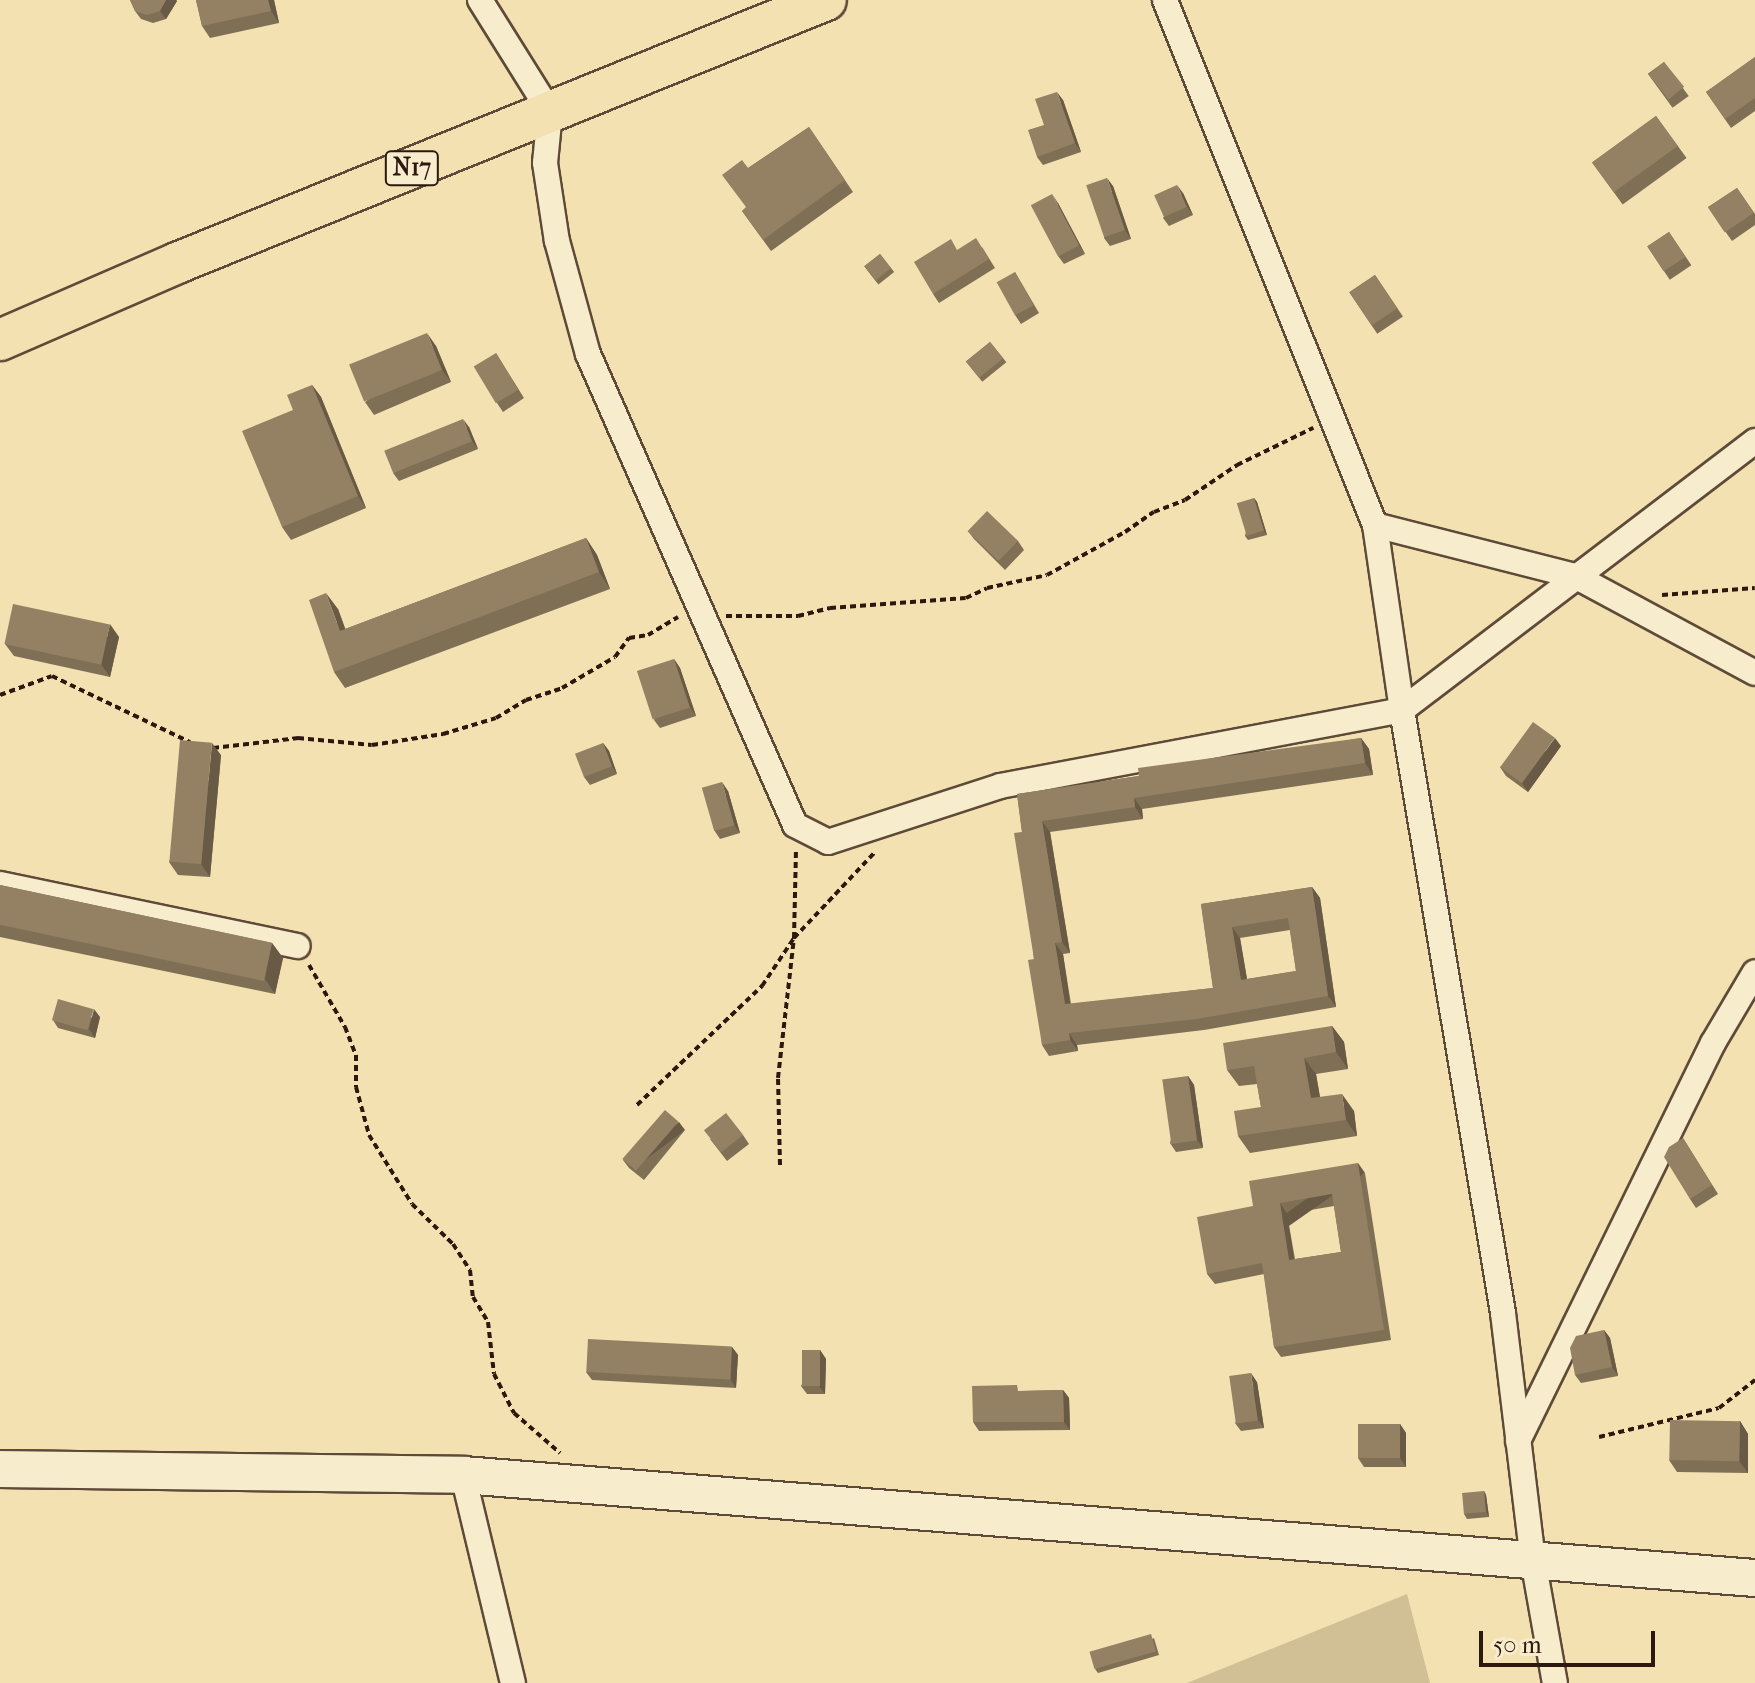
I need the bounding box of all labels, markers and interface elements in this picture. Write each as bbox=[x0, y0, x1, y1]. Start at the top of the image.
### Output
road number: N17 bbox=[384, 148, 440, 188]
scale bar bbox=[1483, 1615, 1659, 1665]
text: 50 m bbox=[1493, 1631, 1542, 1659]

